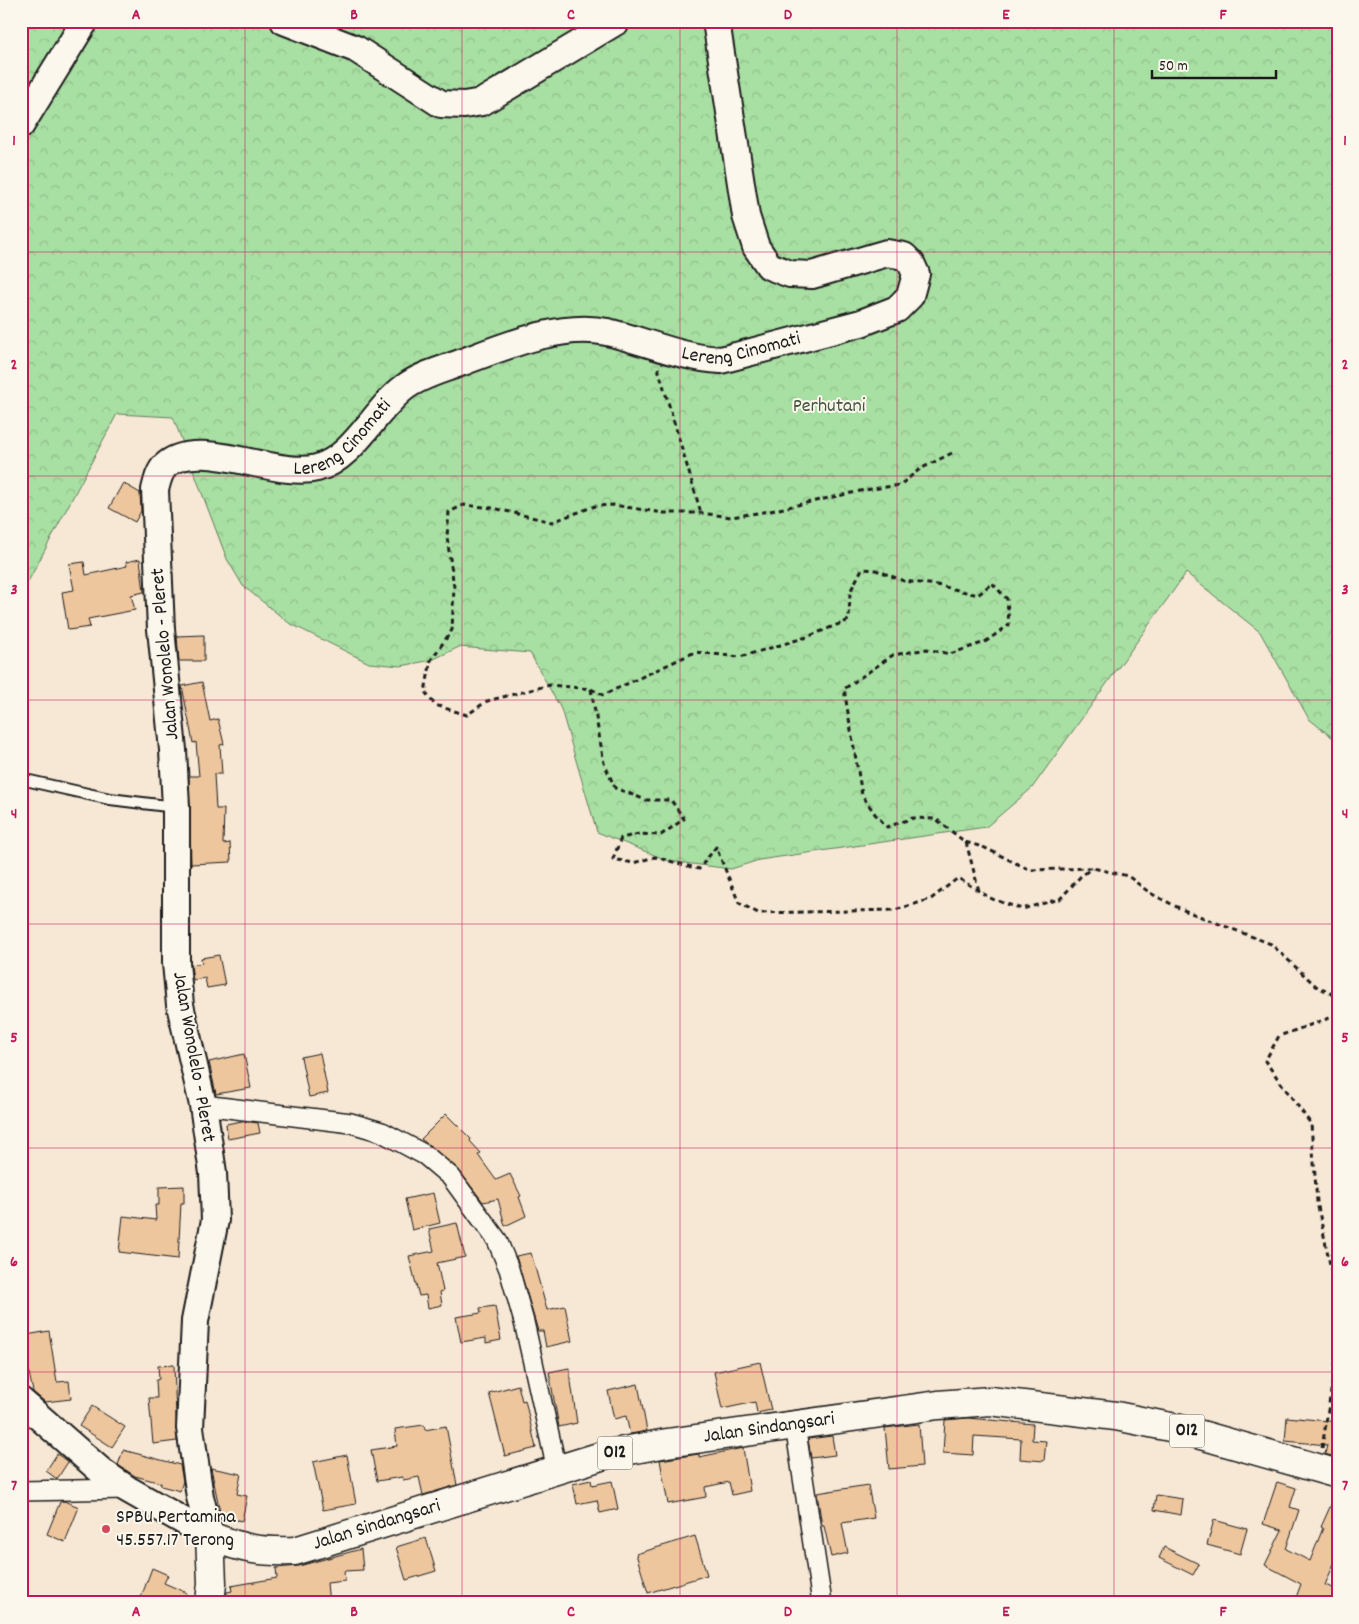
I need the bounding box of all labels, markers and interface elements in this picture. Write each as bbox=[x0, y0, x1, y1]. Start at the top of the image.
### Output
text: A bbox=[132, 4, 141, 27]
text: B bbox=[350, 4, 358, 27]
text: C bbox=[567, 4, 575, 27]
text: D bbox=[784, 4, 793, 27]
text: E bbox=[1002, 4, 1010, 27]
text: F bbox=[1219, 4, 1227, 27]
scale bar bbox=[1152, 48, 1275, 80]
text: 50 m bbox=[1159, 56, 1188, 78]
text: 1 bbox=[12, 130, 16, 153]
text: 1 bbox=[1343, 130, 1347, 153]
street label: Lereng Cinomati bbox=[678, 325, 804, 374]
text: 2 bbox=[11, 354, 18, 377]
text: 2 bbox=[1342, 354, 1349, 377]
street label: Lereng Cinomati bbox=[293, 393, 399, 484]
park label: Perhutani bbox=[793, 393, 866, 421]
street label: Jalan Wonolelo - Pleret bbox=[145, 567, 187, 741]
text: 3 bbox=[10, 579, 18, 602]
text: 3 bbox=[1341, 579, 1349, 602]
text: 4 bbox=[11, 803, 17, 826]
text: 4 bbox=[1342, 803, 1348, 826]
street label: Jalan Wonolelo - Pleret bbox=[164, 970, 222, 1144]
text: 5 bbox=[10, 1027, 18, 1050]
text: 5 bbox=[1341, 1027, 1349, 1050]
text: 6 bbox=[10, 1251, 18, 1274]
text: 6 bbox=[1341, 1251, 1349, 1274]
street label: Jalan Sindangsari bbox=[702, 1406, 837, 1452]
road number: 012 bbox=[1170, 1414, 1204, 1448]
road number: 012 bbox=[598, 1436, 632, 1470]
text: 7 bbox=[11, 1475, 17, 1498]
text: 7 bbox=[1342, 1475, 1348, 1498]
street label: Jalan Sindangsari bbox=[310, 1493, 444, 1559]
place label: SPBU Pertamina 45.557.17 Terong bbox=[116, 1504, 236, 1555]
marker: SPBU Pertamina 45.557.17 Terong bbox=[100, 1523, 112, 1535]
text: A bbox=[132, 1601, 141, 1624]
text: B bbox=[350, 1601, 358, 1624]
text: C bbox=[567, 1601, 575, 1624]
text: D bbox=[784, 1601, 793, 1624]
text: E bbox=[1002, 1601, 1010, 1624]
text: F bbox=[1219, 1601, 1227, 1624]

